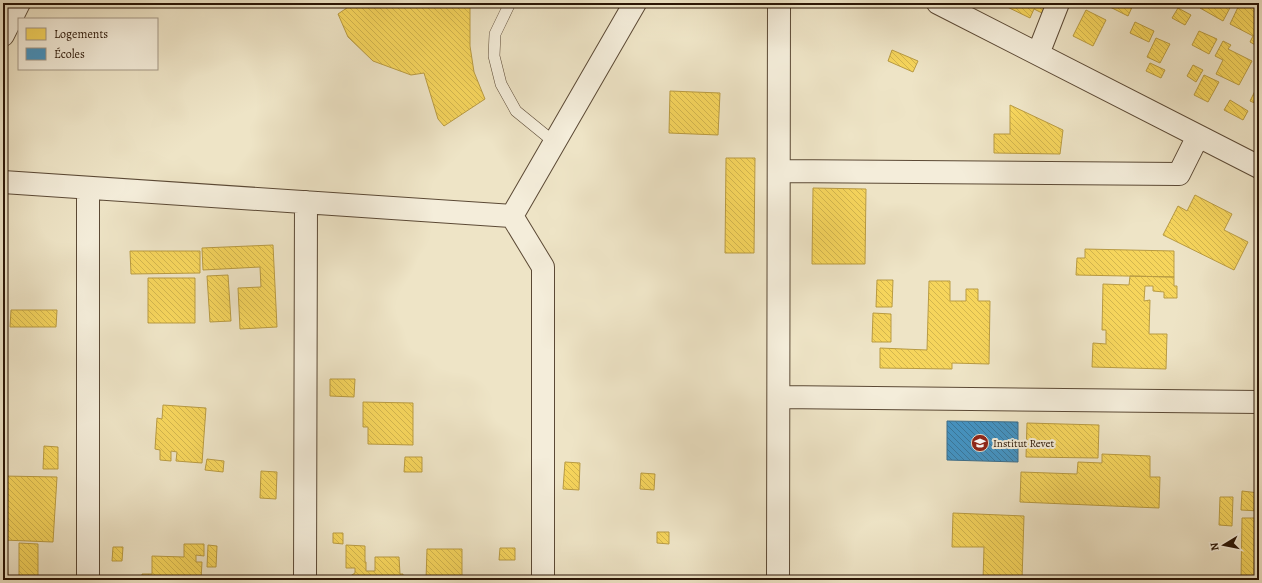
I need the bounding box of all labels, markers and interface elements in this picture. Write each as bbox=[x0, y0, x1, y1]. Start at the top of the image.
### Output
legend bbox=[18, 18, 158, 70]
text: Logements bbox=[54, 26, 108, 42]
text: Écoles bbox=[54, 46, 85, 62]
school or university icon: Institut Revet bbox=[970, 433, 990, 453]
place label: Institut Revet bbox=[993, 436, 1054, 451]
north arrow bbox=[1204, 525, 1244, 565]
text: N bbox=[1207, 541, 1223, 552]

